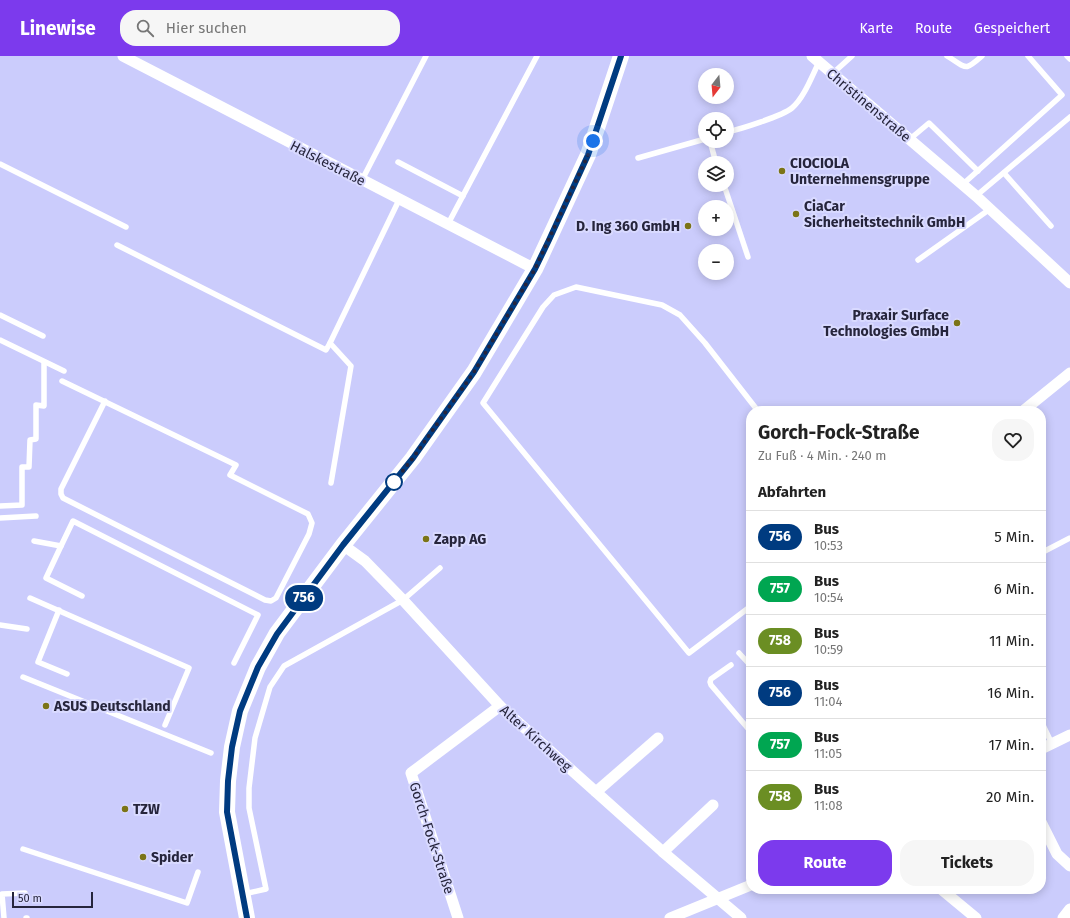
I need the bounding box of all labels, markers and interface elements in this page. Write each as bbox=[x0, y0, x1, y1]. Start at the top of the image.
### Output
search box bbox=[120, 10, 400, 46]
text: Linewise bbox=[20, 17, 96, 40]
icon: search bbox=[134, 17, 156, 39]
text: Hier suchen bbox=[166, 19, 247, 37]
text: Karte bbox=[859, 20, 893, 37]
text: Route bbox=[915, 20, 952, 37]
text: Gespeichert bbox=[974, 20, 1050, 37]
street label: Christinenstraße bbox=[823, 65, 914, 146]
north arrow bbox=[698, 68, 734, 104]
map controls bbox=[698, 68, 734, 280]
button: locate bbox=[698, 112, 734, 148]
your location bbox=[583, 131, 603, 151]
street label: Halskestraße bbox=[287, 137, 368, 190]
place label: CIOCIOLA Unternehmensgruppe bbox=[790, 155, 930, 188]
button: layers bbox=[698, 156, 734, 192]
marker: CIOCIOLA Unternehmensgruppe bbox=[777, 166, 787, 176]
place label: CiaCar Sicherheitstechnik GmbH bbox=[804, 198, 965, 231]
button: + bbox=[698, 200, 734, 236]
marker: CiaCar Sicherheitstechnik GmbH bbox=[791, 209, 801, 219]
place label: D. Ing 360 GmbH bbox=[576, 218, 680, 235]
marker: D. Ing 360 GmbH bbox=[683, 221, 693, 231]
button: − bbox=[698, 244, 734, 280]
place label: Praxair Surface Technologies GmbH bbox=[823, 307, 949, 340]
marker: Praxair Surface Technologies GmbH bbox=[952, 318, 962, 328]
button: heart bbox=[992, 419, 1034, 461]
text: Gorch-Fock-Straße bbox=[758, 421, 919, 444]
text: Zu Fuß · 4 Min. · 240 m bbox=[758, 448, 886, 463]
unlabelled marker bbox=[385, 473, 403, 491]
text: Abfahrten bbox=[758, 483, 826, 501]
text: Bus bbox=[814, 520, 839, 538]
text: 756 bbox=[769, 528, 791, 545]
text: 5 Min. bbox=[994, 528, 1034, 546]
place label: Zapp AG bbox=[434, 531, 486, 548]
marker: Zapp AG bbox=[421, 534, 431, 544]
text: 10:53 bbox=[814, 538, 843, 553]
text: Bus bbox=[814, 572, 839, 590]
text: 757 bbox=[770, 580, 790, 597]
text: 6 Min. bbox=[994, 580, 1034, 598]
line badge: 756 bbox=[281, 585, 327, 611]
text: 756 bbox=[293, 589, 315, 606]
text: 10:54 bbox=[814, 590, 843, 605]
text: Bus bbox=[814, 624, 839, 642]
text: 758 bbox=[769, 632, 791, 649]
text: 11 Min. bbox=[989, 632, 1034, 650]
text: 10:59 bbox=[814, 642, 843, 657]
text: Bus bbox=[814, 676, 839, 694]
text: 756 bbox=[769, 684, 791, 701]
text: 16 Min. bbox=[987, 684, 1034, 702]
text: 11:04 bbox=[814, 694, 842, 709]
place label: ASUS Deutschland bbox=[53, 698, 171, 715]
marker: ASUS Deutschland bbox=[41, 701, 51, 711]
street label: Alter Kirchweg bbox=[496, 702, 576, 776]
text: Bus bbox=[814, 728, 839, 746]
text: 757 bbox=[770, 736, 790, 753]
text: 17 Min. bbox=[989, 736, 1034, 754]
text: 11:05 bbox=[814, 746, 842, 761]
street label: Gorch-Fock-Straße bbox=[405, 780, 458, 896]
text: Bus bbox=[814, 780, 839, 798]
text: 758 bbox=[769, 788, 791, 805]
text: 20 Min. bbox=[986, 788, 1034, 806]
text: 11:08 bbox=[814, 798, 843, 813]
place label: TZW bbox=[133, 801, 160, 818]
marker: TZW bbox=[120, 804, 130, 814]
button: Route bbox=[758, 840, 892, 886]
button: Tickets bbox=[900, 840, 1034, 886]
place label: Spider bbox=[151, 849, 193, 866]
marker: Spider bbox=[138, 852, 148, 862]
scale bar bbox=[12, 890, 93, 909]
text: 50 m bbox=[18, 892, 42, 905]

